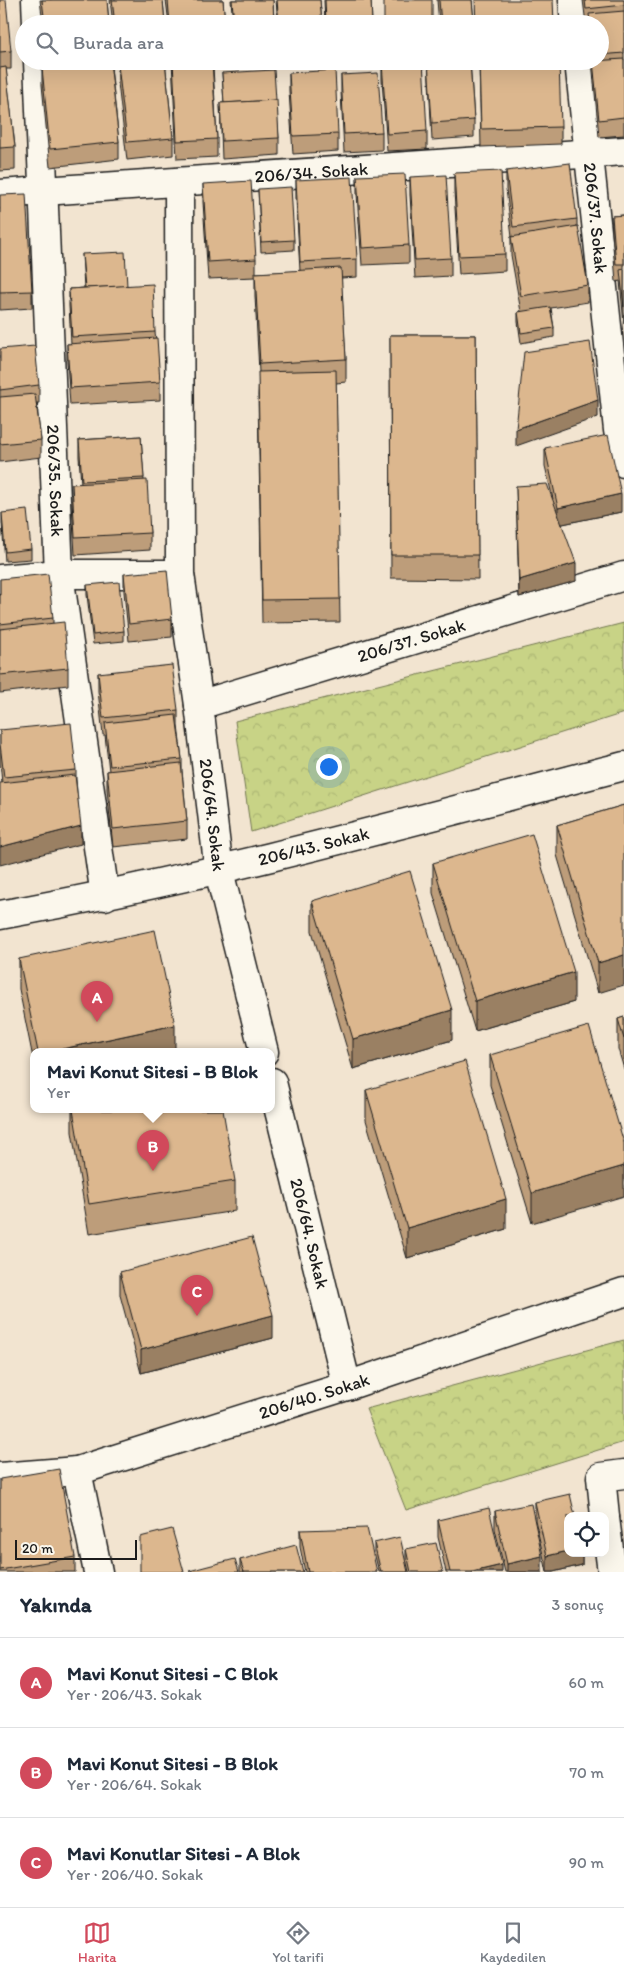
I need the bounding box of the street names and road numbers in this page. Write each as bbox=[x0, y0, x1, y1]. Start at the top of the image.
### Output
street label: 206/34. Sokak bbox=[254, 158, 369, 187]
street label: 206/37. Sokak bbox=[579, 161, 612, 275]
street label: 206/35. Sokak bbox=[42, 424, 68, 537]
street label: 206/37. Sokak bbox=[355, 614, 468, 667]
street label: 206/64. Sokak bbox=[195, 757, 230, 872]
street label: 206/43. Sokak bbox=[256, 822, 371, 871]
street label: 206/64. Sokak bbox=[285, 1176, 334, 1291]
street label: 206/40. Sokak bbox=[256, 1368, 372, 1424]

